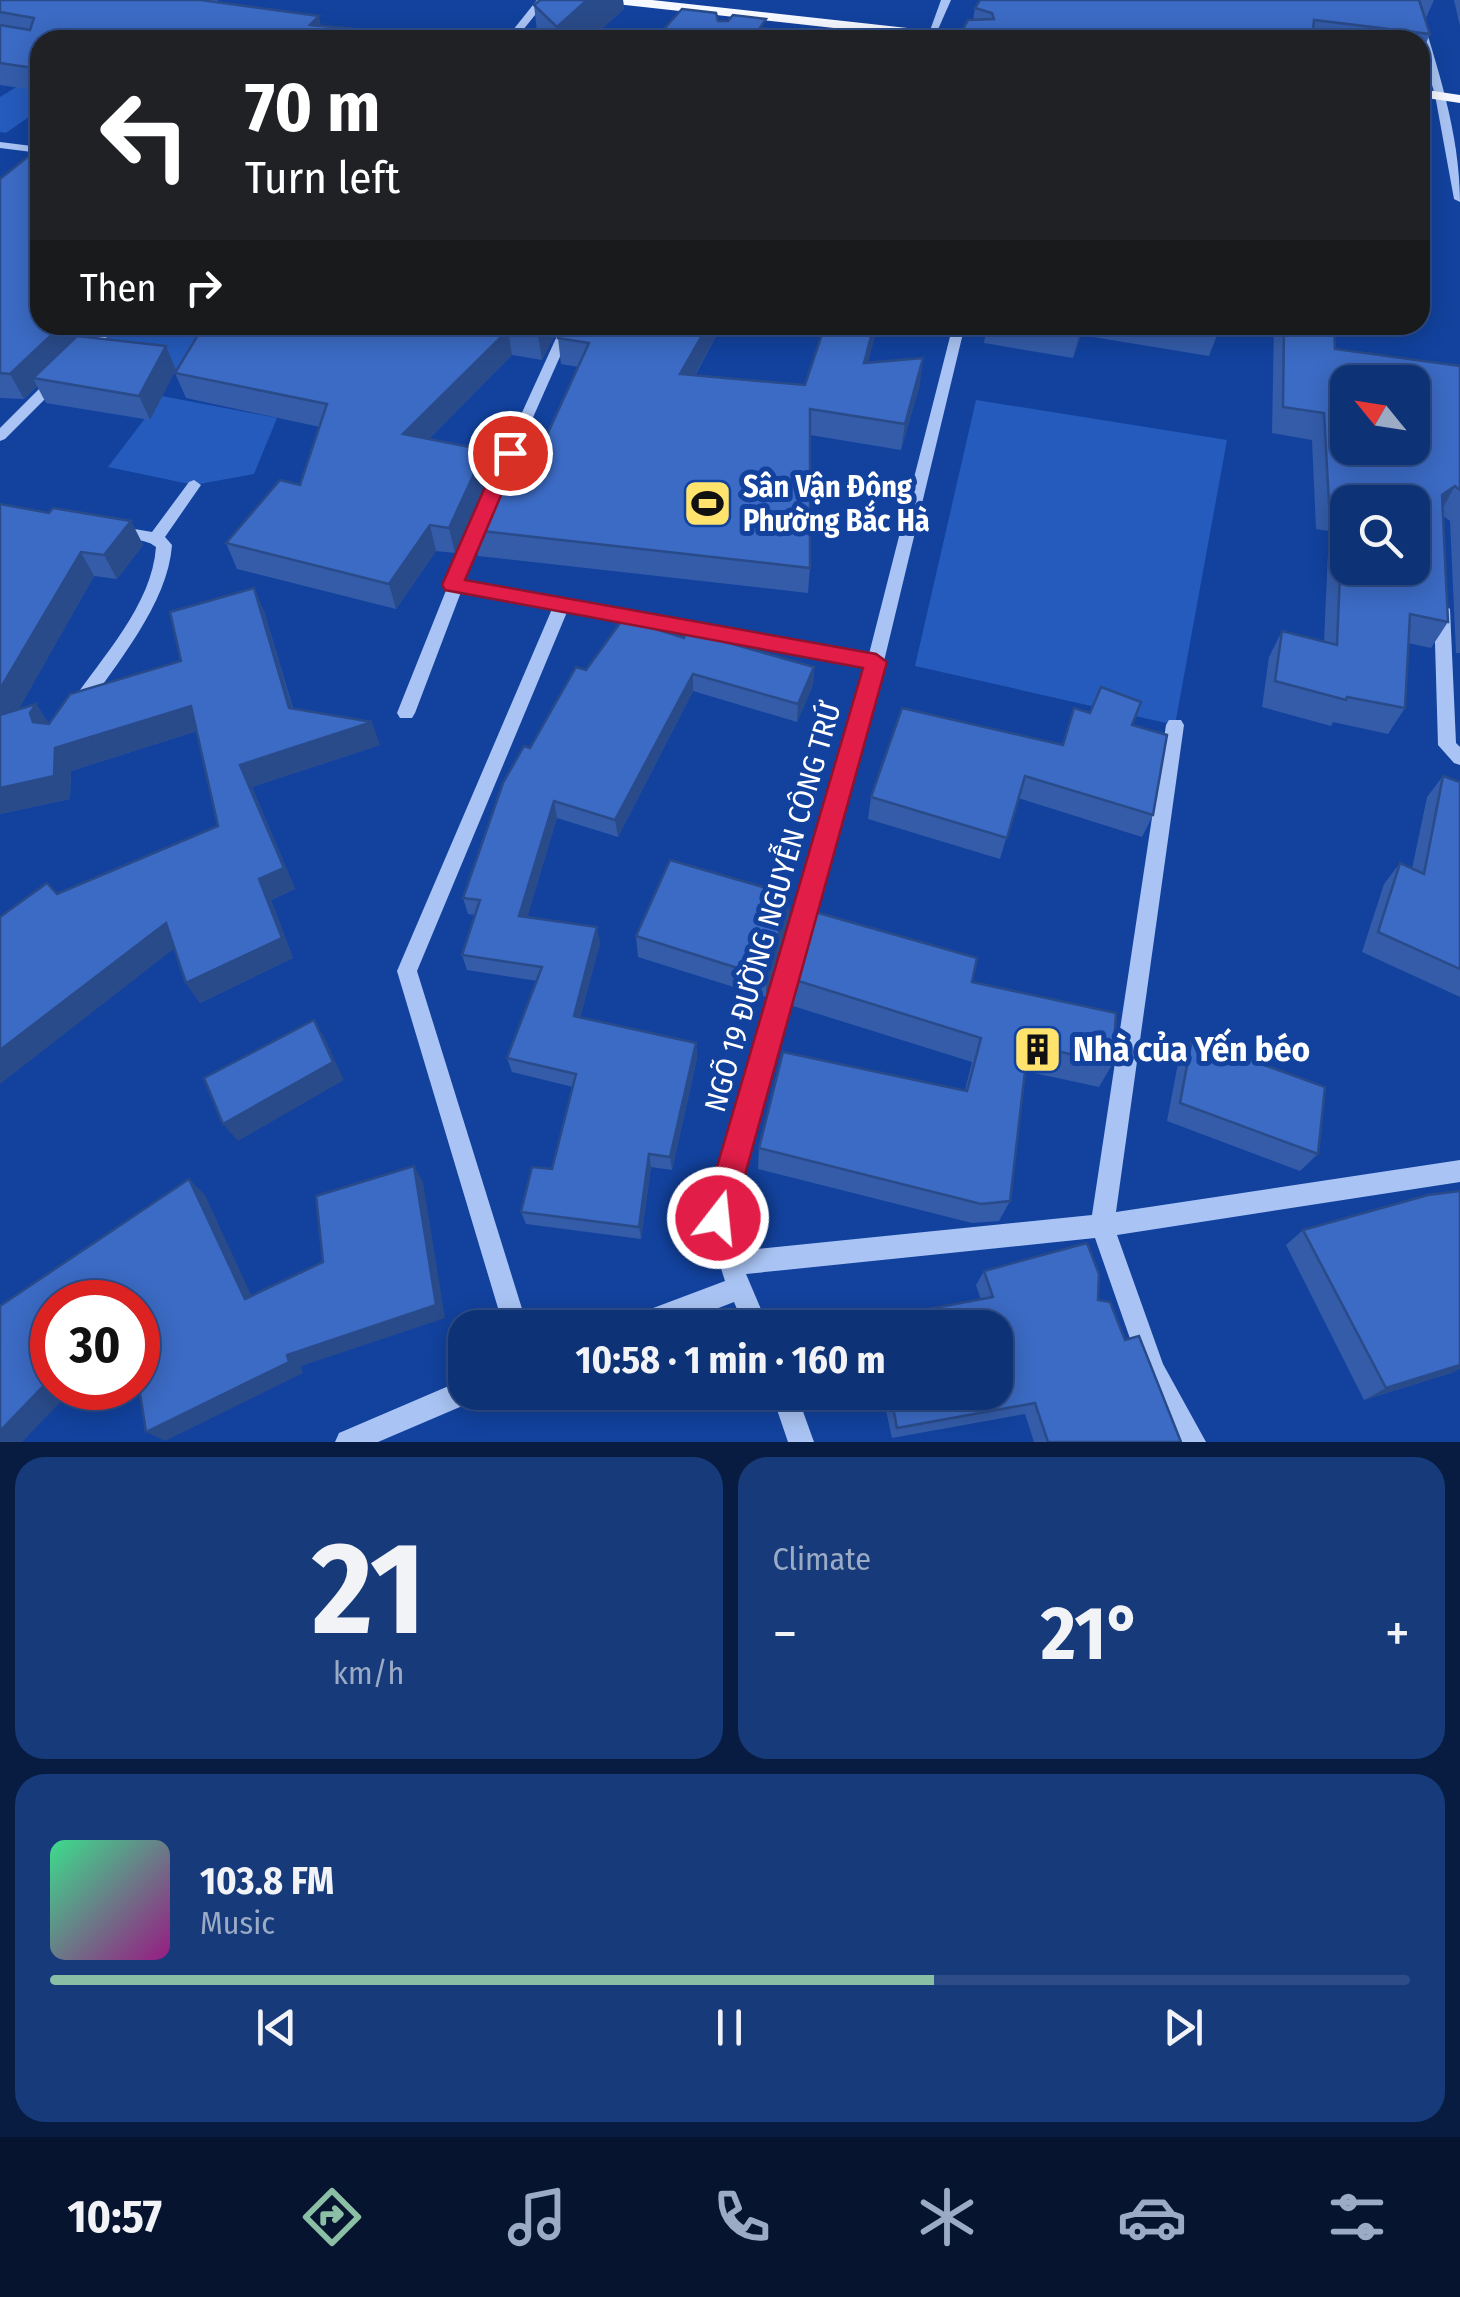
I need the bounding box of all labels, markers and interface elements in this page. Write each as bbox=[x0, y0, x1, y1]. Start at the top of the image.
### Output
text: 70 m bbox=[245, 66, 380, 150]
icon: left bbox=[80, 70, 210, 200]
text: Turn left bbox=[245, 151, 400, 205]
icon: right bbox=[176, 260, 231, 315]
text: Then bbox=[80, 265, 156, 311]
north arrow bbox=[1330, 365, 1430, 465]
map controls bbox=[1330, 365, 1430, 585]
pin bbox=[468, 411, 553, 496]
icon: arrive bbox=[483, 426, 538, 481]
place label: Sân Vận Động Phường Bắc Hà bbox=[743, 469, 930, 539]
sports icon: Sân Vận Động Phường Bắc Hà bbox=[682, 478, 734, 530]
button: search bbox=[1330, 485, 1430, 585]
street label: NGÕ 19 ĐƯỜNG NGUYỄN CÔNG TRỨ bbox=[695, 697, 849, 1116]
building icon: Nhà của Yến béo bbox=[1012, 1023, 1064, 1075]
place label: Nhà của Yến béo bbox=[1073, 1027, 1310, 1070]
position arrow bbox=[666, 1166, 770, 1270]
speed limit sign: 30 bbox=[30, 1280, 160, 1410]
text: 10:58 · 1 min · 160 m bbox=[576, 1337, 885, 1383]
text: 21 bbox=[312, 1511, 425, 1667]
text: Climate bbox=[773, 1540, 871, 1578]
text: 21° bbox=[1041, 1589, 1141, 1679]
text: − bbox=[773, 1601, 797, 1667]
text: + bbox=[1385, 1601, 1410, 1667]
text: km/h bbox=[333, 1654, 404, 1692]
text: 103.8 FM bbox=[200, 1858, 334, 1904]
text: Music bbox=[200, 1904, 275, 1942]
icon: previous bbox=[249, 2000, 304, 2055]
icon: pause bbox=[702, 2000, 757, 2055]
icon: next bbox=[1156, 2000, 1211, 2055]
icon: directions bbox=[297, 2182, 367, 2252]
icon: music bbox=[502, 2182, 572, 2252]
icon: phone bbox=[707, 2182, 777, 2252]
icon: climate bbox=[912, 2182, 982, 2252]
icon: car bbox=[1117, 2182, 1187, 2252]
icon: filters bbox=[1322, 2182, 1392, 2252]
text: 10:57 bbox=[68, 2190, 162, 2244]

